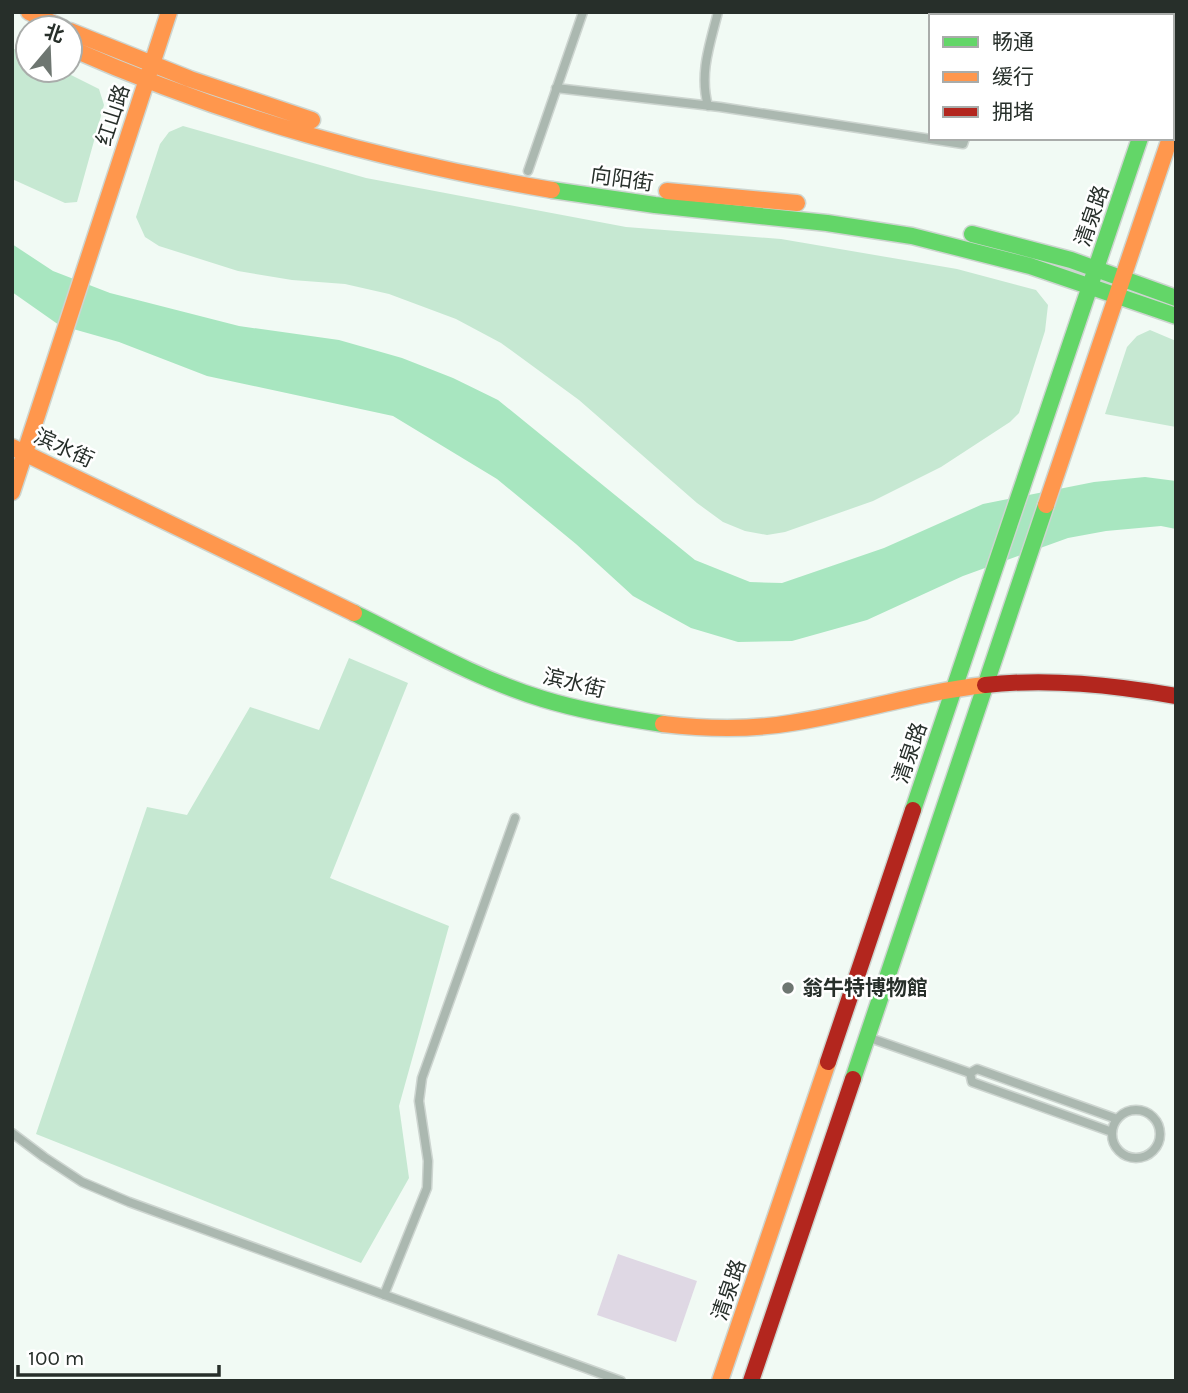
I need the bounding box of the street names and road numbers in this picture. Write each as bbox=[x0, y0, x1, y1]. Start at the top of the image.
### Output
street label: 红山路 bbox=[92, 81, 134, 149]
street label: 向阳街 bbox=[589, 163, 655, 195]
street label: 清泉路 bbox=[1070, 182, 1114, 250]
street label: 滨水街 bbox=[30, 424, 98, 472]
street label: 滨水街 bbox=[541, 664, 607, 702]
street label: 清泉路 bbox=[888, 719, 932, 787]
street label: 清泉路 bbox=[707, 1256, 751, 1324]

